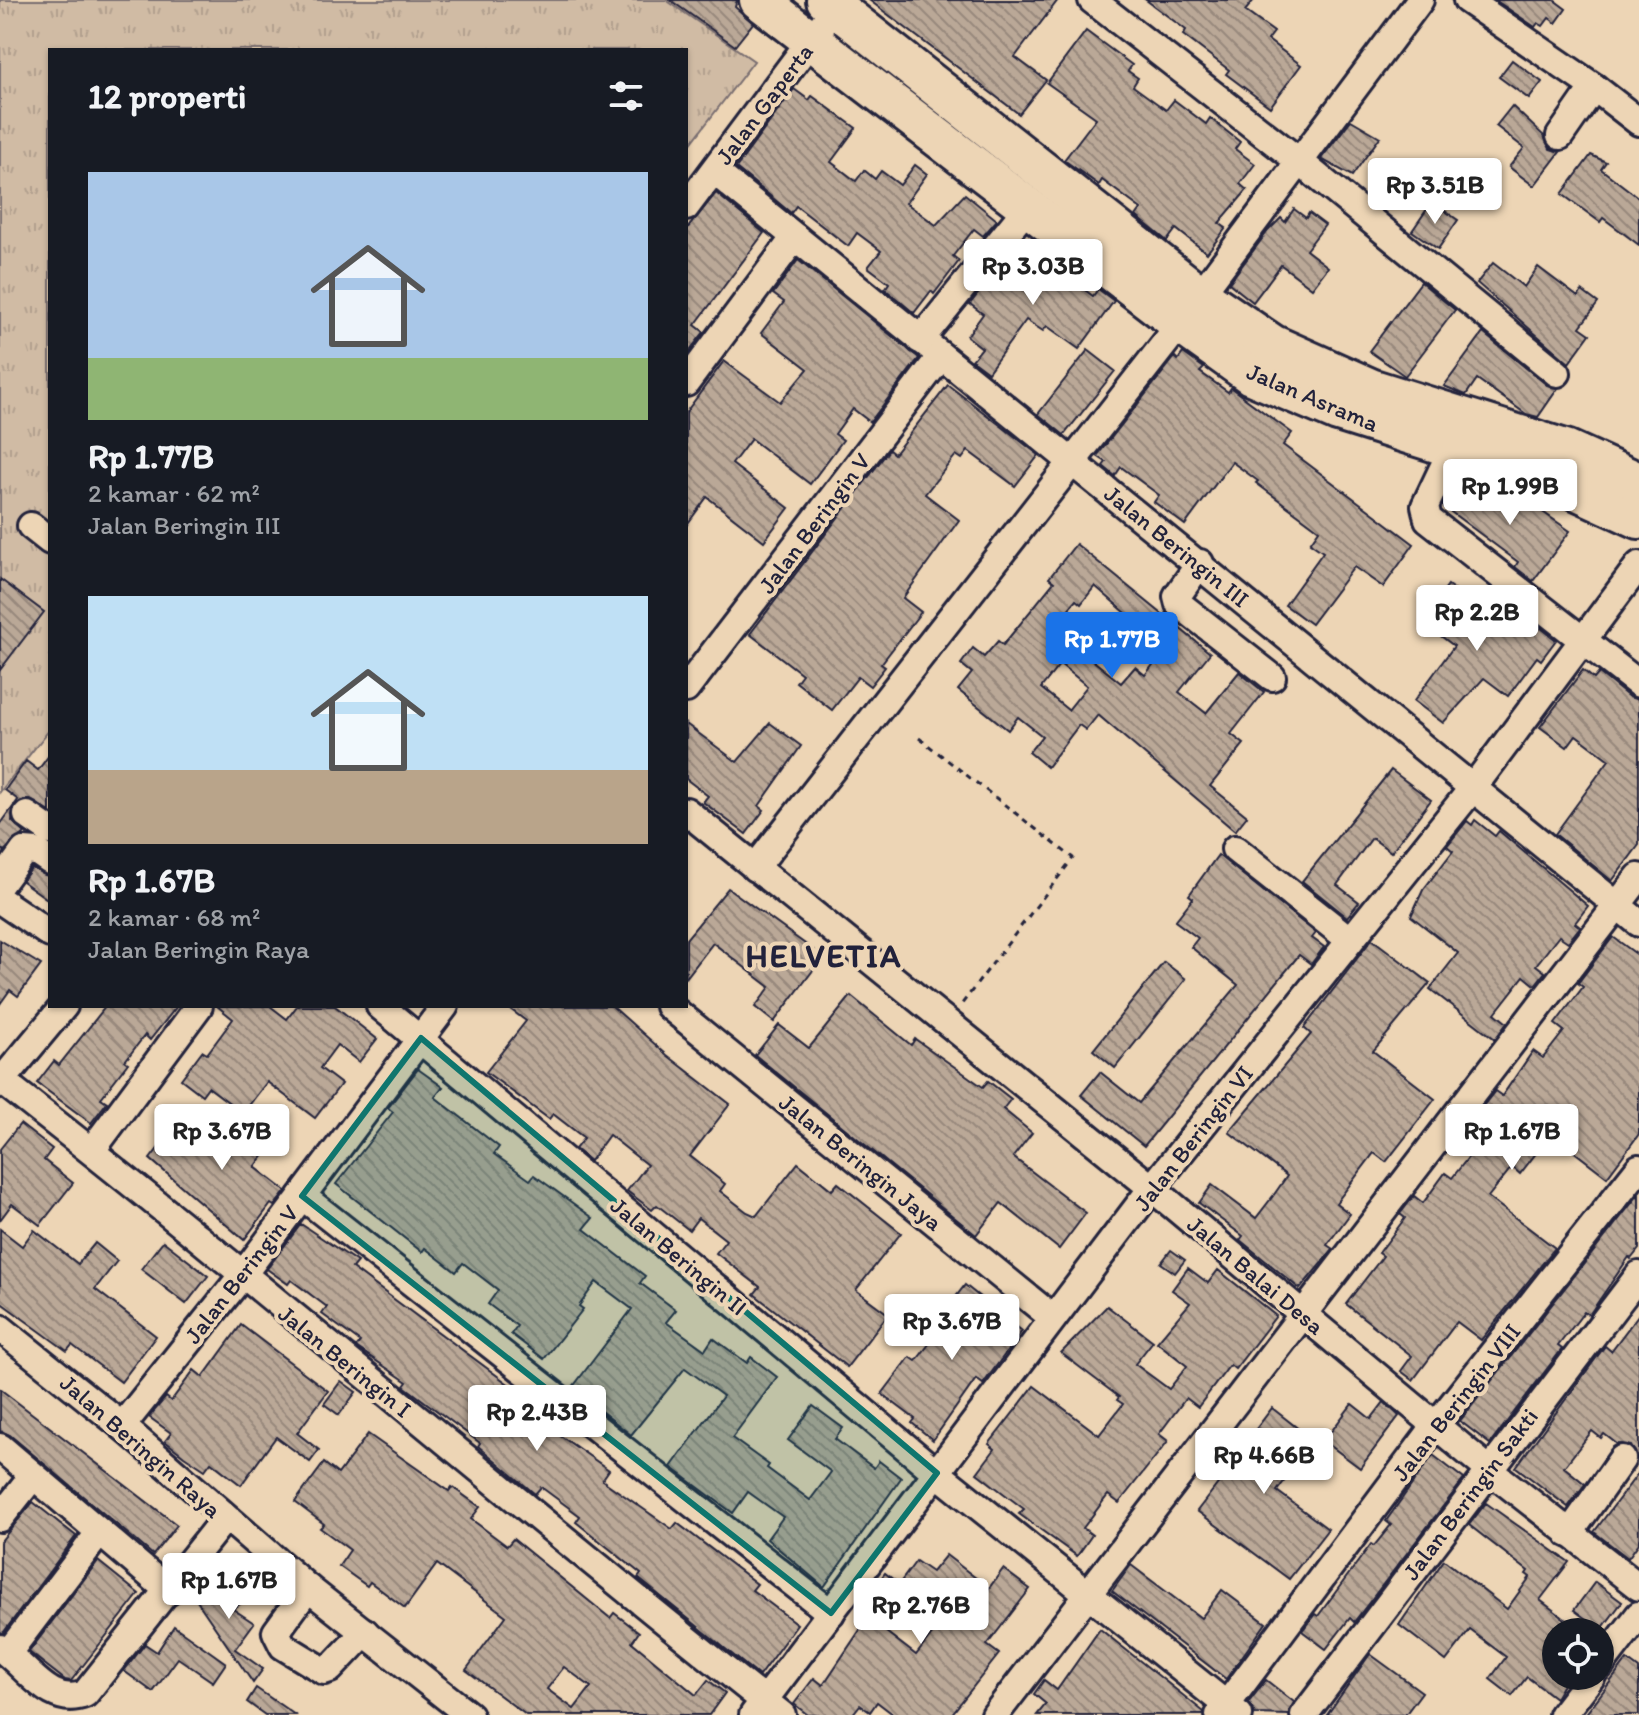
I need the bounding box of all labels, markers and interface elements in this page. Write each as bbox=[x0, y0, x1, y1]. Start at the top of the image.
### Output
street label: Jalan Gaperta bbox=[709, 38, 819, 170]
icon: filters bbox=[604, 74, 648, 118]
text: 12 properti bbox=[88, 76, 247, 117]
pin: Rp 3.51B bbox=[1352, 158, 1518, 226]
text: Rp 3.51B bbox=[1386, 168, 1484, 200]
icon: home bbox=[296, 224, 440, 368]
pin: Rp 3.03B bbox=[950, 239, 1116, 307]
text: Rp 3.03B bbox=[982, 249, 1084, 281]
street label: Jalan Asrama bbox=[1243, 356, 1384, 438]
text: Rp 1.77B bbox=[88, 436, 214, 477]
street label: Jalan Beringin V bbox=[752, 447, 876, 599]
pin: Rp 1.99B bbox=[1427, 459, 1593, 527]
text: Rp 1.99B bbox=[1461, 469, 1559, 501]
text: 2 kamar · 62 m² bbox=[88, 477, 260, 509]
street label: Jalan Beringin III bbox=[1099, 479, 1255, 613]
text: Jalan Beringin III bbox=[88, 509, 281, 541]
pin: Rp 2.2B bbox=[1403, 585, 1551, 653]
text: Rp 2.2B bbox=[1434, 595, 1520, 627]
pin: Rp 1.77B bbox=[1029, 612, 1195, 680]
text: Rp 1.77B bbox=[1064, 622, 1160, 654]
icon: home bbox=[296, 648, 440, 792]
text: Rp 1.67B bbox=[88, 860, 215, 901]
text: 2 kamar · 68 m² bbox=[88, 901, 260, 933]
text: Jalan Beringin Raya bbox=[88, 933, 309, 965]
district label: HELVETIA bbox=[746, 937, 902, 975]
street label: Jalan Beringin VI bbox=[1127, 1059, 1259, 1217]
street label: Jalan Beringin Jaya bbox=[774, 1087, 949, 1237]
pin: Rp 3.67B bbox=[139, 1104, 305, 1172]
pin: Rp 1.67B bbox=[1429, 1104, 1595, 1172]
text: Rp 3.67B bbox=[172, 1114, 272, 1146]
text: Rp 1.67B bbox=[1463, 1114, 1561, 1146]
street label: Jalan Beringin II bbox=[605, 1191, 753, 1321]
street label: Jalan Beringin V bbox=[178, 1199, 304, 1349]
street label: Jalan Balai Desa bbox=[1182, 1209, 1331, 1341]
pin: Rp 3.67B bbox=[869, 1294, 1035, 1362]
street label: Jalan Beringin I bbox=[273, 1299, 417, 1423]
text: Rp 3.67B bbox=[902, 1304, 1002, 1336]
street label: Jalan Beringin VIII bbox=[1385, 1317, 1527, 1487]
street label: Jalan Beringin Raya bbox=[54, 1368, 228, 1524]
pin: Rp 2.43B bbox=[454, 1385, 620, 1453]
text: Rp 2.43B bbox=[486, 1395, 588, 1427]
street label: Jalan Beringin Sakti bbox=[1396, 1402, 1544, 1586]
pin: Rp 4.66B bbox=[1181, 1428, 1347, 1496]
text: Rp 4.66B bbox=[1213, 1438, 1315, 1470]
pin: Rp 1.67B bbox=[146, 1553, 312, 1621]
text: Rp 1.67B bbox=[180, 1563, 278, 1595]
pin: Rp 2.76B bbox=[838, 1578, 1004, 1646]
text: Rp 2.76B bbox=[872, 1588, 970, 1620]
map controls bbox=[1542, 1618, 1614, 1690]
button: locate bbox=[1542, 1618, 1614, 1690]

